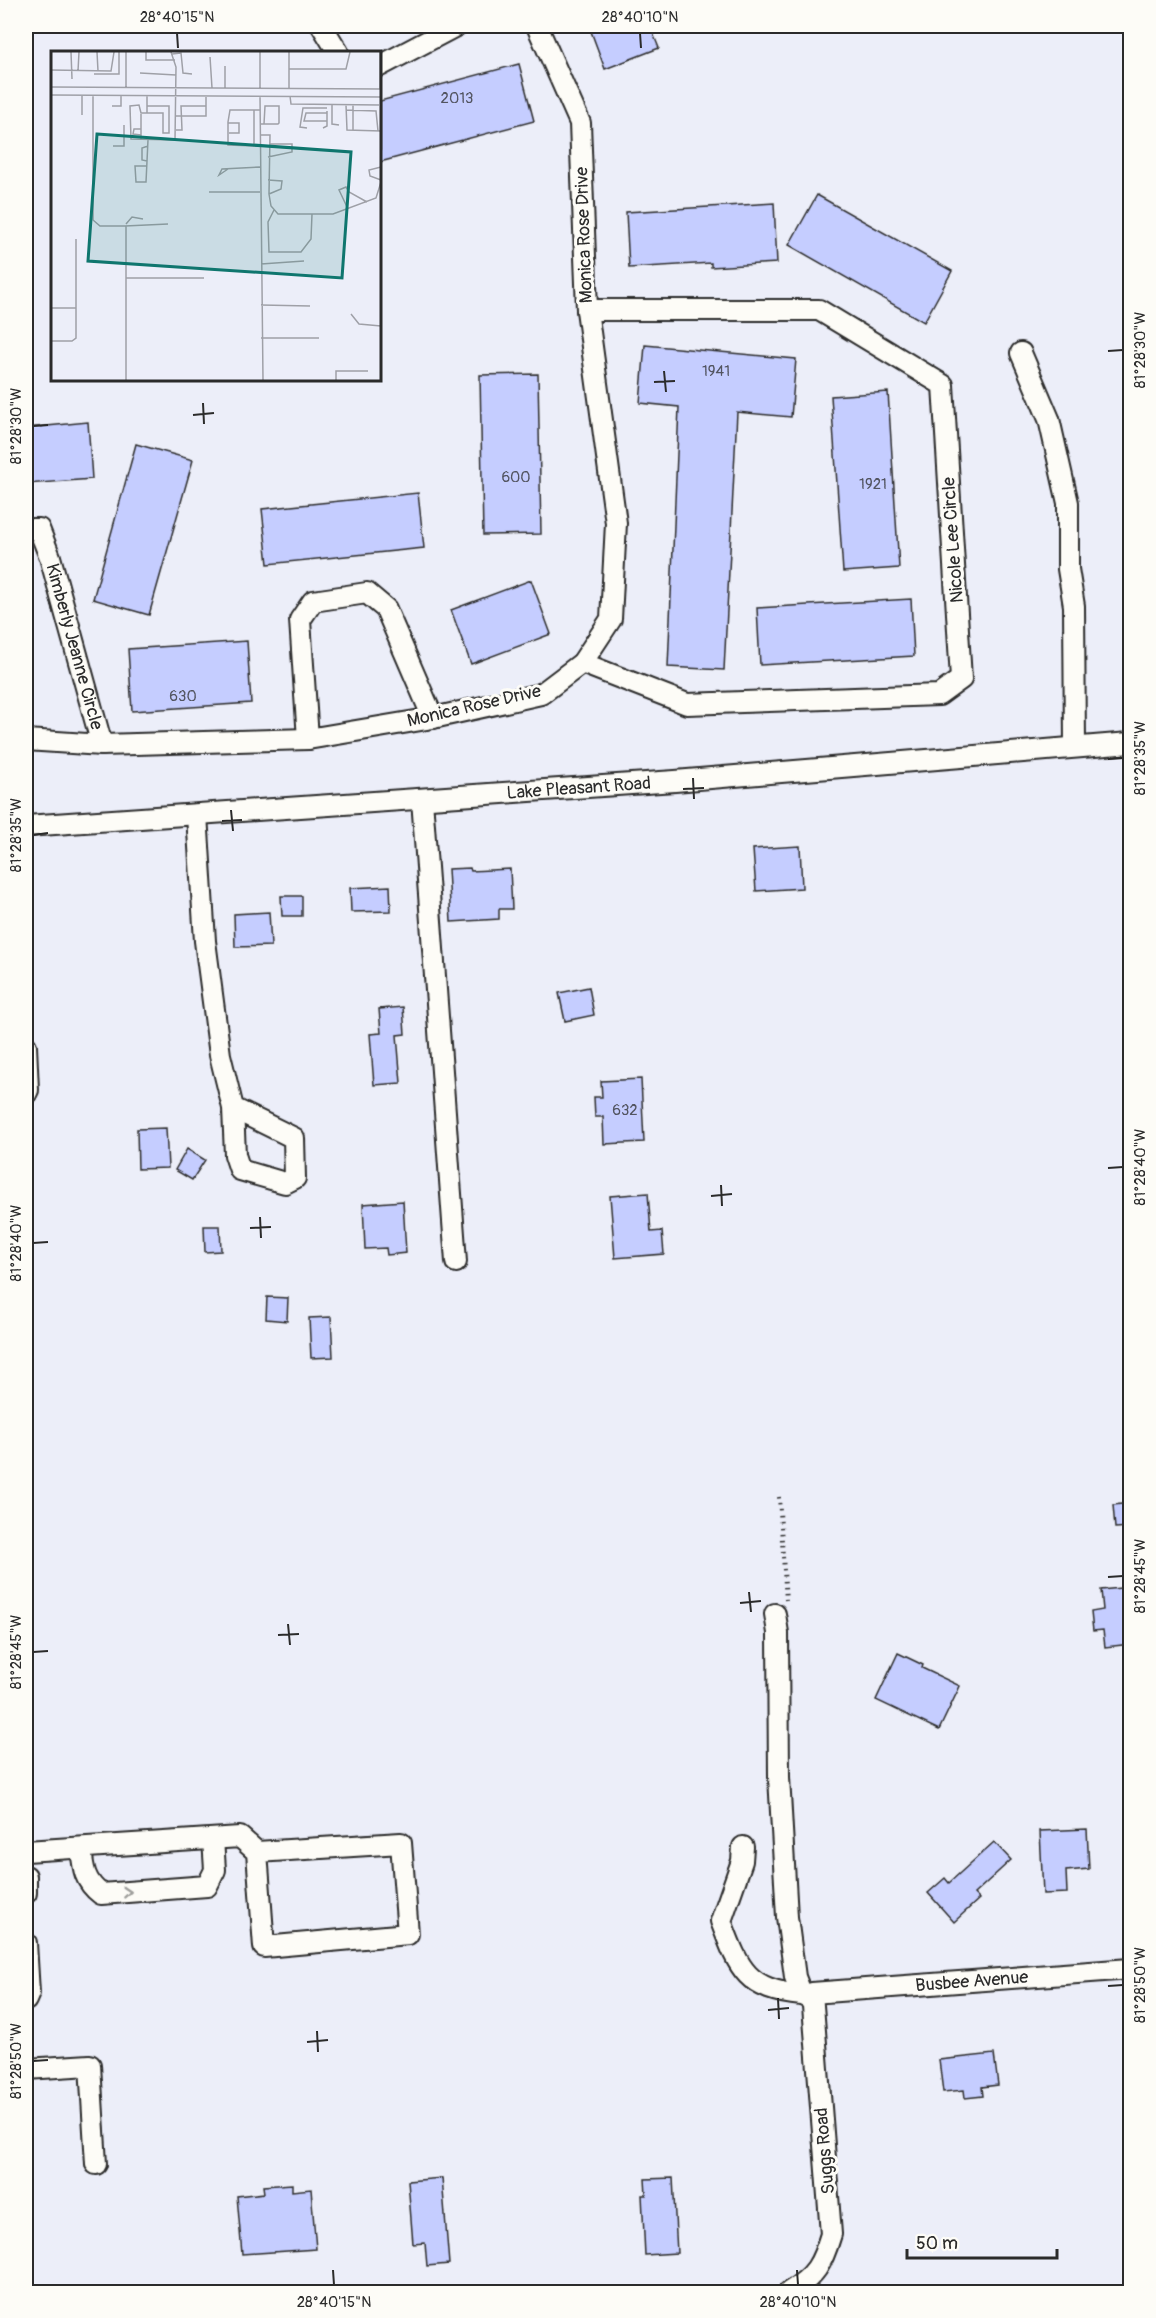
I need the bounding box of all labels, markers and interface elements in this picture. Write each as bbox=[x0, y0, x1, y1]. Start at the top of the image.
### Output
text: 28°40'15"N bbox=[140, 8, 214, 27]
text: 28°40'10"N bbox=[602, 8, 678, 27]
inset map bbox=[51, 51, 381, 381]
house number: 2013 bbox=[441, 89, 473, 108]
street label: Monica Rose Drive bbox=[570, 166, 598, 304]
text: 81°28'30"W bbox=[1131, 312, 1150, 388]
house number: 1941 bbox=[702, 362, 730, 381]
text: 81°28'30"W bbox=[7, 388, 26, 464]
house number: 600 bbox=[501, 468, 531, 487]
house number: 1921 bbox=[859, 475, 887, 494]
street label: Nicole Lee Circle bbox=[937, 476, 969, 604]
street label: Kimberly Jeanne Circle bbox=[41, 561, 109, 732]
street label: Monica Rose Drive bbox=[405, 679, 543, 733]
house number: 630 bbox=[169, 687, 197, 706]
text: 81°28'35"W bbox=[1131, 721, 1150, 795]
street label: Lake Pleasant Road bbox=[506, 771, 652, 804]
text: 81°28'35"W bbox=[7, 798, 26, 872]
house number: 632 bbox=[612, 1101, 638, 1120]
text: 81°28'40"W bbox=[1131, 1128, 1150, 1205]
text: 81°28'40"W bbox=[7, 1204, 26, 1281]
text: 81°28'45"W bbox=[1131, 1538, 1150, 1613]
text: 81°28'45"W bbox=[7, 1614, 26, 1689]
one-way arrow bbox=[122, 1886, 131, 1899]
text: 81°28'50"W bbox=[1131, 1947, 1150, 2023]
street label: Busbee Avenue bbox=[914, 1965, 1029, 1997]
text: 81°28'50"W bbox=[7, 2023, 26, 2099]
street label: Suggs Road bbox=[810, 2107, 840, 2195]
scale bar bbox=[907, 2222, 1057, 2260]
text: 50 m bbox=[916, 2232, 958, 2255]
text: 28°40'15"N bbox=[297, 2293, 371, 2312]
text: 28°40'10"N bbox=[760, 2293, 836, 2312]

